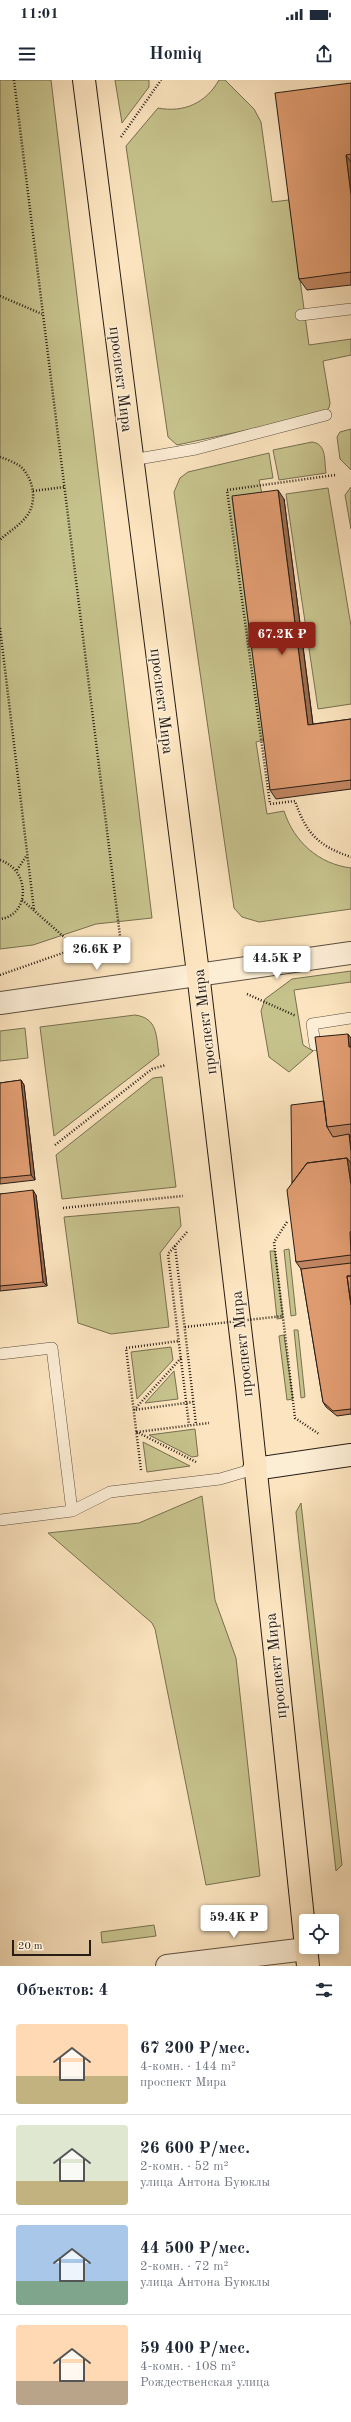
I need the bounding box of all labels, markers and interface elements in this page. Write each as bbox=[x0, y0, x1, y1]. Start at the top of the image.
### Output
text: 11:01 bbox=[20, 7, 59, 22]
icon: menu bbox=[16, 43, 38, 65]
icon: share bbox=[313, 43, 335, 65]
text: Homiq bbox=[149, 45, 202, 63]
street label: проспект Мира bbox=[106, 325, 134, 433]
pin: 67.2K ₽ bbox=[245, 622, 319, 656]
text: 67.2K ₽ bbox=[257, 628, 307, 641]
street label: проспект Мира bbox=[147, 647, 175, 755]
pin: 26.6K ₽ bbox=[60, 937, 134, 971]
text: 26.6K ₽ bbox=[72, 943, 122, 956]
pin: 44.5K ₽ bbox=[240, 946, 314, 980]
text: 44.5K ₽ bbox=[252, 952, 302, 965]
street label: проспект Мира bbox=[192, 968, 220, 1076]
street label: проспект Мира bbox=[229, 1290, 257, 1398]
street label: проспект Мира bbox=[263, 1612, 291, 1720]
pin: 59.4K ₽ bbox=[197, 1905, 271, 1939]
text: 59.4K ₽ bbox=[209, 1911, 259, 1924]
map controls bbox=[299, 1914, 339, 1954]
button: locate bbox=[299, 1914, 339, 1954]
scale bar bbox=[12, 1938, 91, 1957]
text: 20 m bbox=[18, 1941, 43, 1952]
icon: filters bbox=[313, 1979, 335, 2001]
text: Объектов: 4 bbox=[16, 1982, 108, 1999]
icon: home bbox=[48, 2040, 96, 2088]
text: 67 200 ₽/мес. bbox=[140, 2040, 250, 2057]
text: 4-комн. · 144 m² bbox=[140, 2060, 236, 2073]
text: проспект Мира bbox=[140, 2076, 226, 2089]
text: 26 600 ₽/мес. bbox=[140, 2140, 250, 2157]
icon: home bbox=[48, 2141, 96, 2189]
text: 2-комн. · 52 m² bbox=[140, 2160, 228, 2173]
text: улица Антона Буюклы bbox=[140, 2176, 270, 2189]
text: 44 500 ₽/мес. bbox=[140, 2240, 250, 2257]
icon: home bbox=[48, 2241, 96, 2289]
text: 2-комн. · 72 m² bbox=[140, 2260, 228, 2273]
text: улица Антона Буюклы bbox=[140, 2276, 270, 2289]
text: 59 400 ₽/мес. bbox=[140, 2340, 250, 2357]
icon: home bbox=[48, 2341, 96, 2389]
text: 4-комн. · 108 m² bbox=[140, 2360, 236, 2373]
text: Рождественская улица bbox=[140, 2376, 270, 2389]

